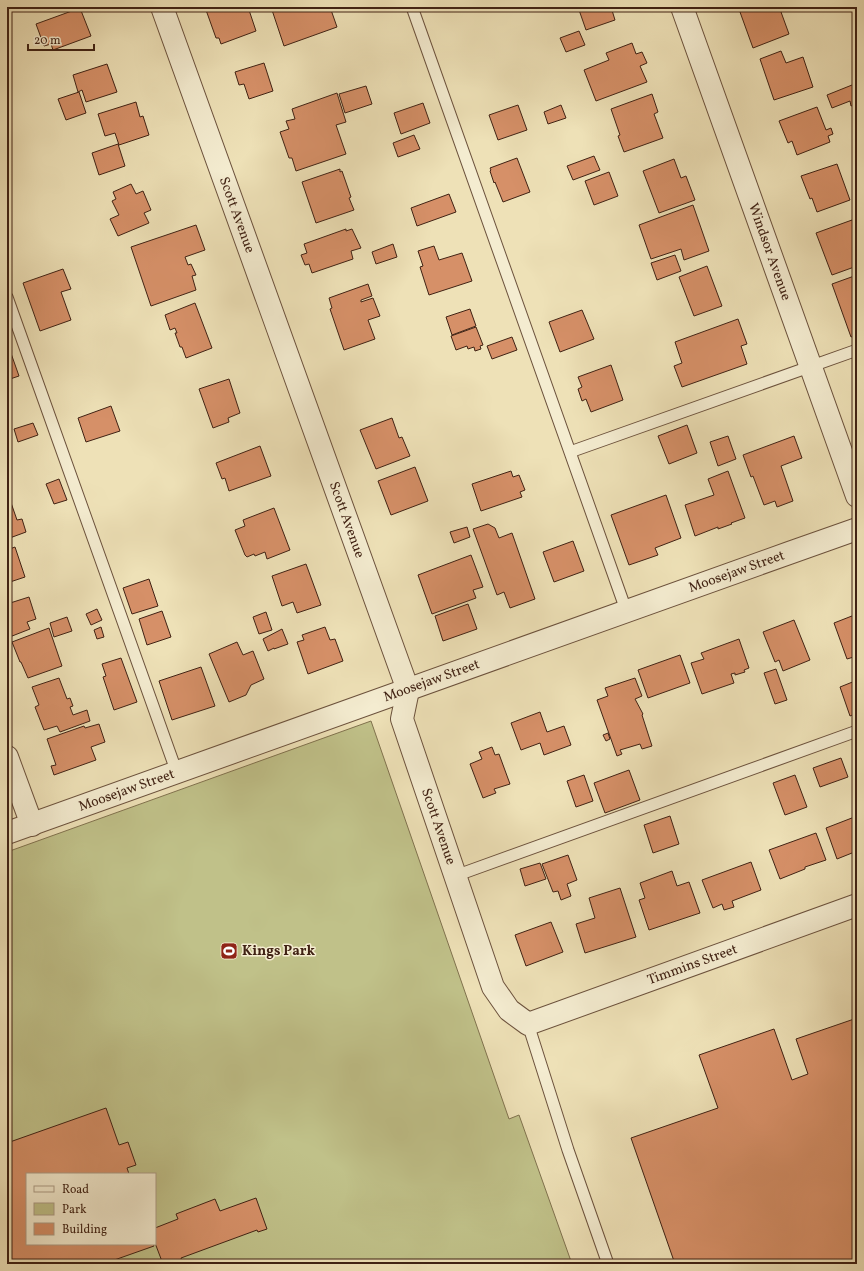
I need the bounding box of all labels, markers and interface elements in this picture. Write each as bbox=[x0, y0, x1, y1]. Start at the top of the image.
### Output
scale bar bbox=[28, 26, 94, 52]
text: 20 m bbox=[34, 33, 61, 49]
street label: Scott Avenue bbox=[214, 174, 259, 256]
street label: Windsor Avenue bbox=[743, 201, 796, 303]
street label: Scott Avenue bbox=[324, 479, 369, 561]
street label: Moosejaw Street bbox=[686, 546, 787, 597]
street label: Moosejaw Street bbox=[381, 655, 482, 707]
street label: Moosejaw Street bbox=[76, 764, 177, 816]
street label: Scott Avenue bbox=[417, 786, 460, 868]
street label: Timmins Street bbox=[645, 939, 740, 990]
sports icon: Kings Park bbox=[219, 941, 239, 961]
place label: Kings Park bbox=[242, 942, 315, 961]
legend bbox=[26, 1173, 156, 1245]
text: Road bbox=[62, 1182, 89, 1198]
text: Park bbox=[62, 1202, 87, 1218]
text: Building bbox=[62, 1222, 107, 1238]

